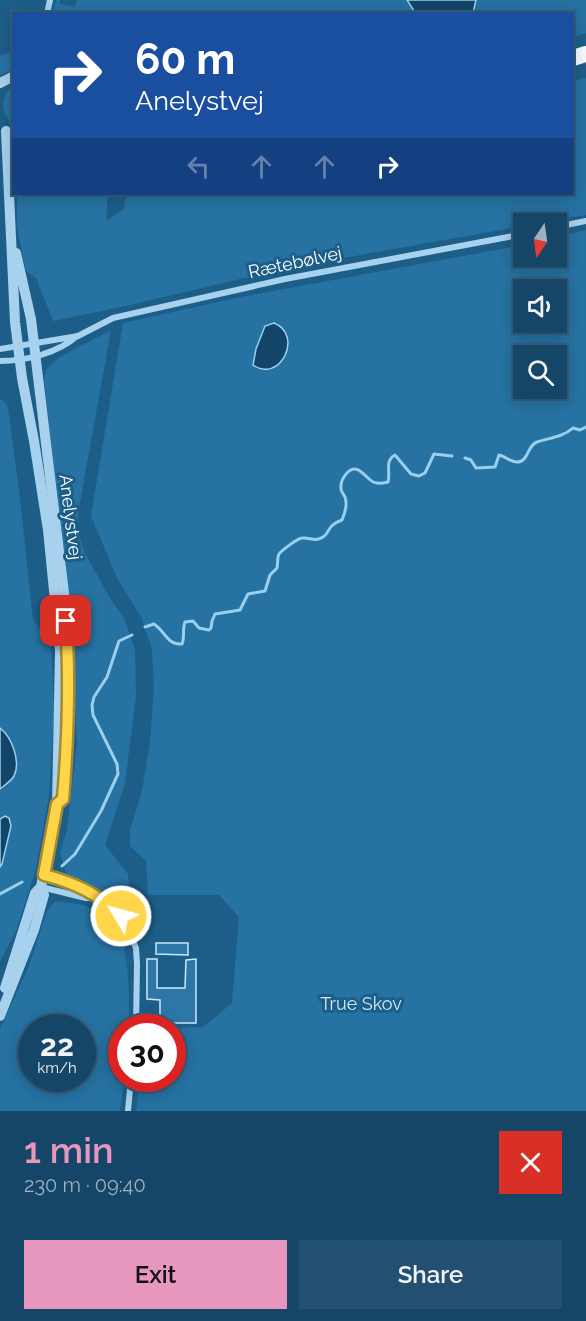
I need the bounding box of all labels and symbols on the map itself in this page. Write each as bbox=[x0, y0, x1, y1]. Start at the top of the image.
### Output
north arrow bbox=[513, 213, 567, 267]
street label: Rætebølvej bbox=[246, 242, 344, 282]
street label: Anelystvej bbox=[55, 473, 87, 561]
pin bbox=[40, 595, 91, 646]
position arrow bbox=[89, 884, 153, 948]
park label: True Skov bbox=[320, 993, 402, 1014]
speed limit sign: 30 bbox=[108, 1014, 186, 1092]

